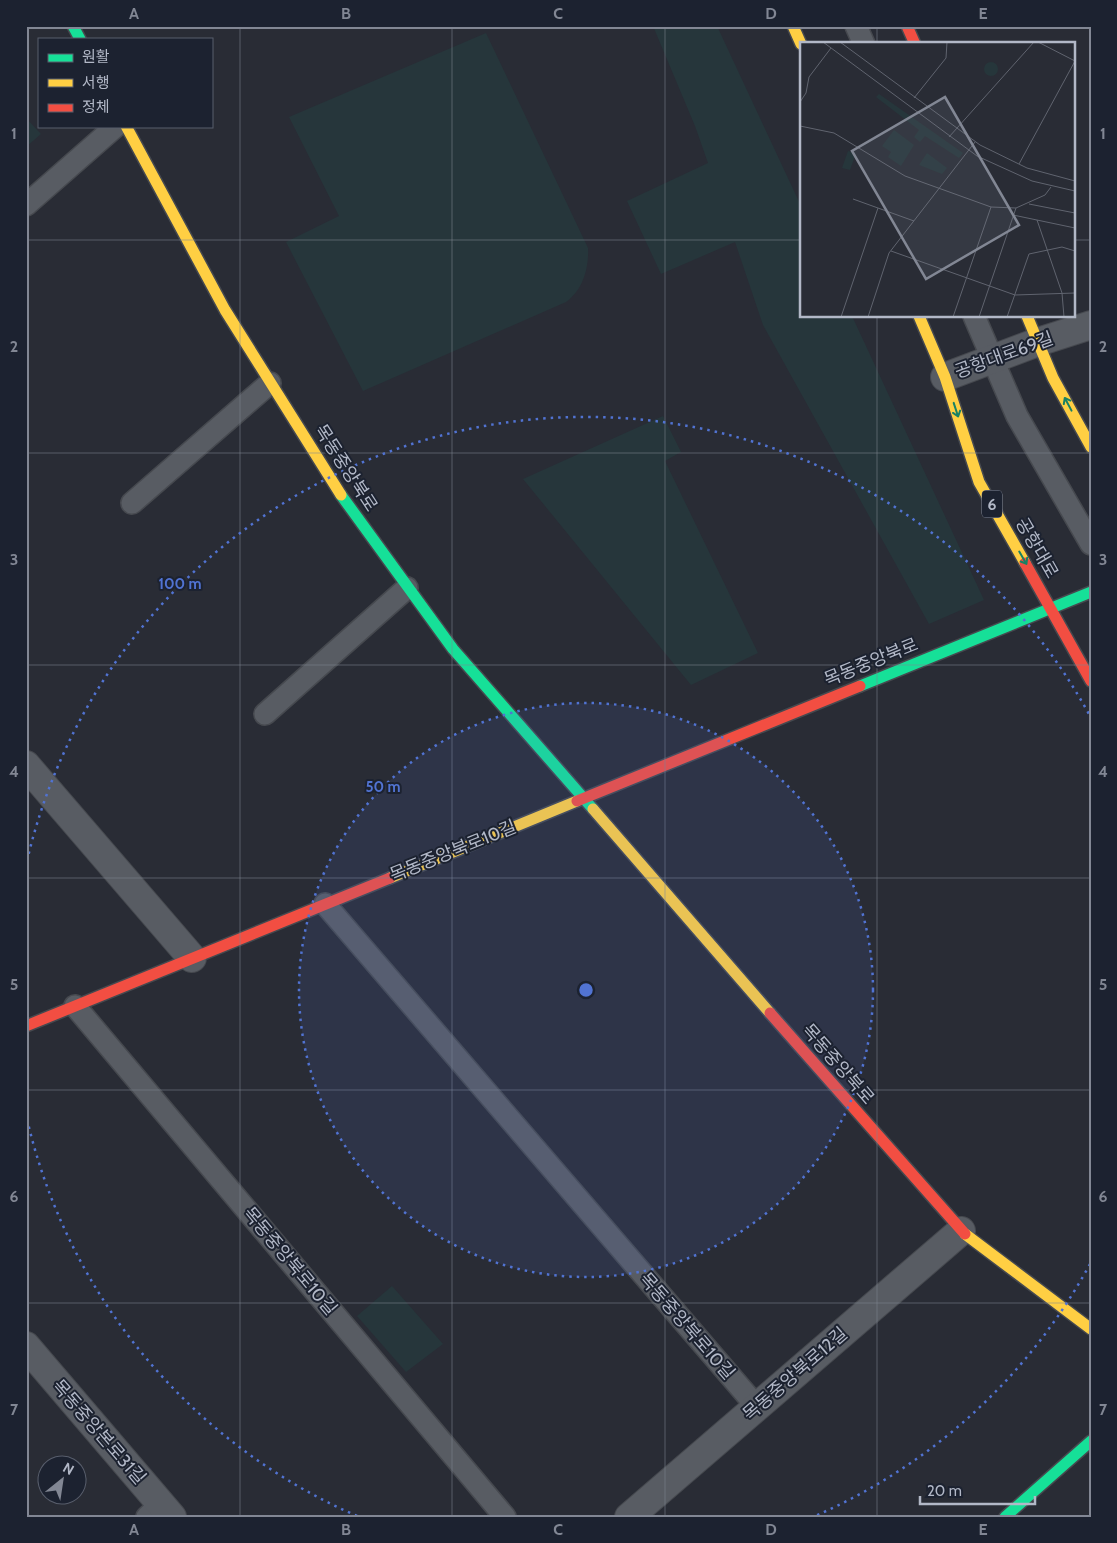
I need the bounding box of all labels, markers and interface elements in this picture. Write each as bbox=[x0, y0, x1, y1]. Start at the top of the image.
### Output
text: A bbox=[129, 4, 139, 23]
text: B bbox=[341, 4, 351, 23]
text: C bbox=[553, 4, 563, 23]
text: D bbox=[765, 4, 777, 23]
text: E bbox=[978, 4, 988, 23]
legend bbox=[38, 38, 212, 128]
inset map bbox=[800, 42, 1074, 318]
text: 원활 bbox=[82, 48, 110, 66]
text: 서행 bbox=[82, 74, 110, 92]
text: 정체 bbox=[82, 98, 110, 116]
text: 1 bbox=[11, 124, 17, 143]
text: 1 bbox=[1100, 124, 1106, 143]
street label: 공항대로69길 bbox=[952, 327, 1056, 383]
text: 2 bbox=[10, 337, 18, 356]
text: 2 bbox=[1099, 337, 1107, 356]
one-way arrow bbox=[1062, 398, 1072, 412]
one-way arrow bbox=[952, 402, 961, 418]
street label: 목동중앙북로 bbox=[310, 420, 382, 516]
road number: 6 bbox=[982, 490, 1002, 518]
street label: 공항대로 bbox=[1011, 514, 1063, 582]
text: 3 bbox=[10, 550, 18, 569]
one-way arrow bbox=[1018, 550, 1028, 564]
text: 3 bbox=[1099, 550, 1107, 569]
text: 100 m bbox=[158, 575, 202, 593]
street label: 목동중앙북로 bbox=[821, 633, 921, 691]
text: 4 bbox=[9, 762, 19, 781]
text: 4 bbox=[1098, 762, 1108, 781]
text: 50 m bbox=[365, 778, 401, 796]
street label: 목동중앙북로10길 bbox=[387, 816, 519, 886]
text: 5 bbox=[10, 975, 18, 994]
text: 5 bbox=[1099, 975, 1107, 994]
centre of rings bbox=[577, 981, 595, 999]
street label: 목동중앙북로 bbox=[797, 1019, 879, 1109]
text: 6 bbox=[10, 1187, 19, 1206]
text: 6 bbox=[1099, 1187, 1108, 1206]
street label: 목동중앙북로10길 bbox=[238, 1202, 342, 1320]
street label: 목동중앙북로10길 bbox=[635, 1268, 739, 1384]
street label: 목동중앙북로12길 bbox=[738, 1323, 852, 1425]
street label: 목동중앙본로31길 bbox=[48, 1375, 150, 1489]
text: 7 bbox=[10, 1400, 19, 1419]
text: 7 bbox=[1099, 1400, 1108, 1419]
north arrow bbox=[38, 1456, 88, 1506]
text: N bbox=[60, 1458, 77, 1479]
scale bar bbox=[920, 1473, 1034, 1505]
text: 20 m bbox=[927, 1482, 962, 1500]
text: A bbox=[129, 1520, 139, 1539]
text: B bbox=[341, 1520, 351, 1539]
text: C bbox=[553, 1520, 563, 1539]
text: D bbox=[765, 1520, 777, 1539]
text: E bbox=[978, 1520, 988, 1539]

